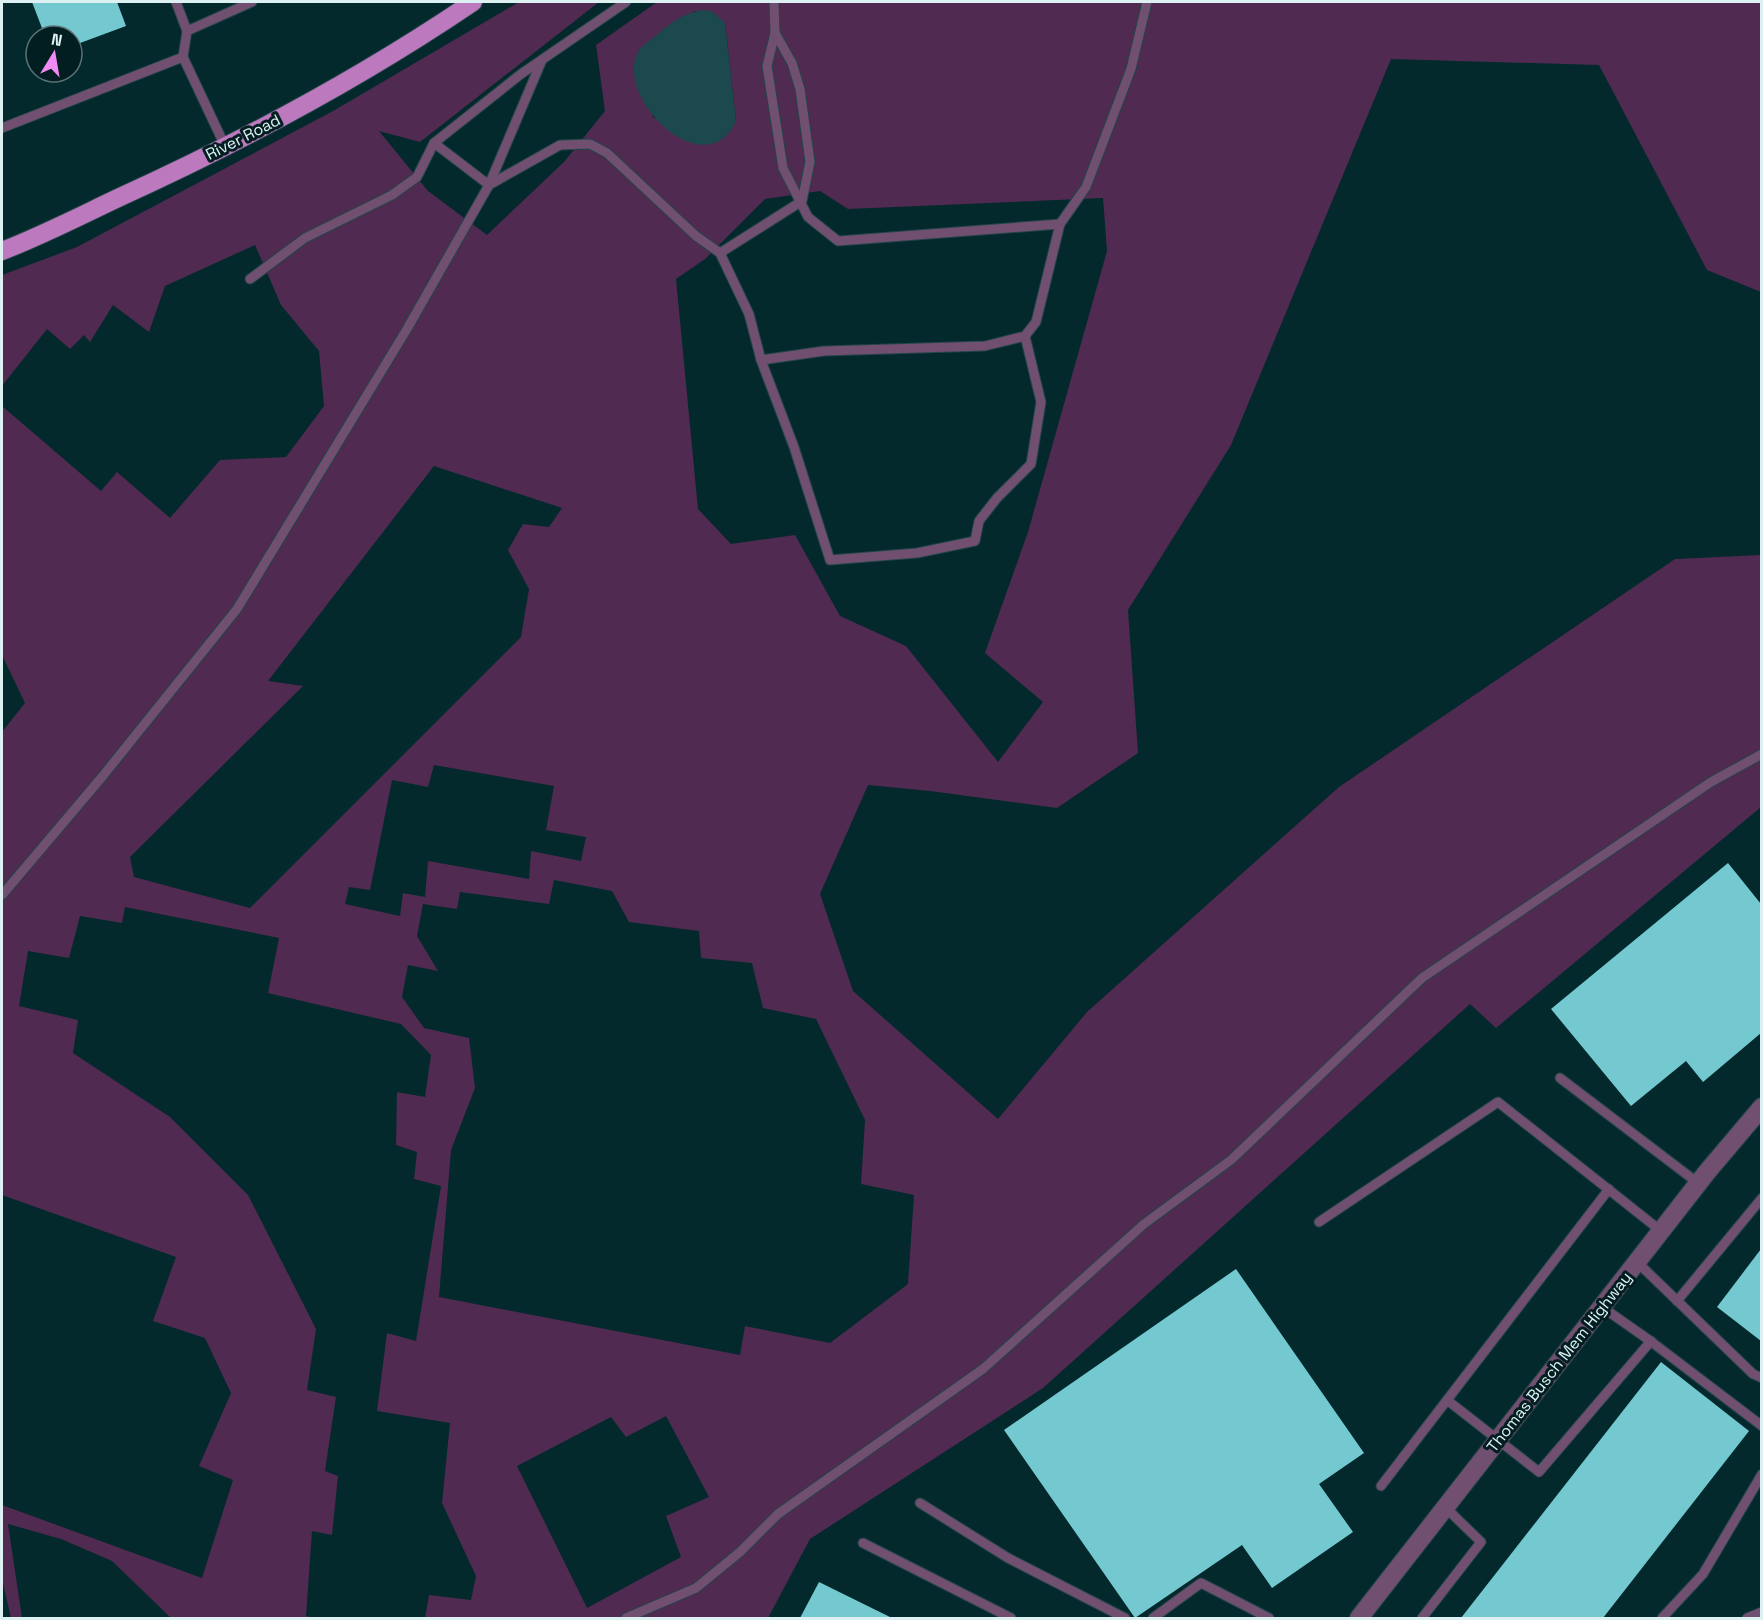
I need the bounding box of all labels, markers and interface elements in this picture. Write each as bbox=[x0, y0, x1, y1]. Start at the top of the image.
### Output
north arrow bbox=[24, 24, 84, 84]
text: N bbox=[49, 28, 64, 51]
street label: River Road bbox=[202, 109, 284, 165]
street label: Thomas Busch Mem Highway bbox=[1482, 1267, 1636, 1457]

